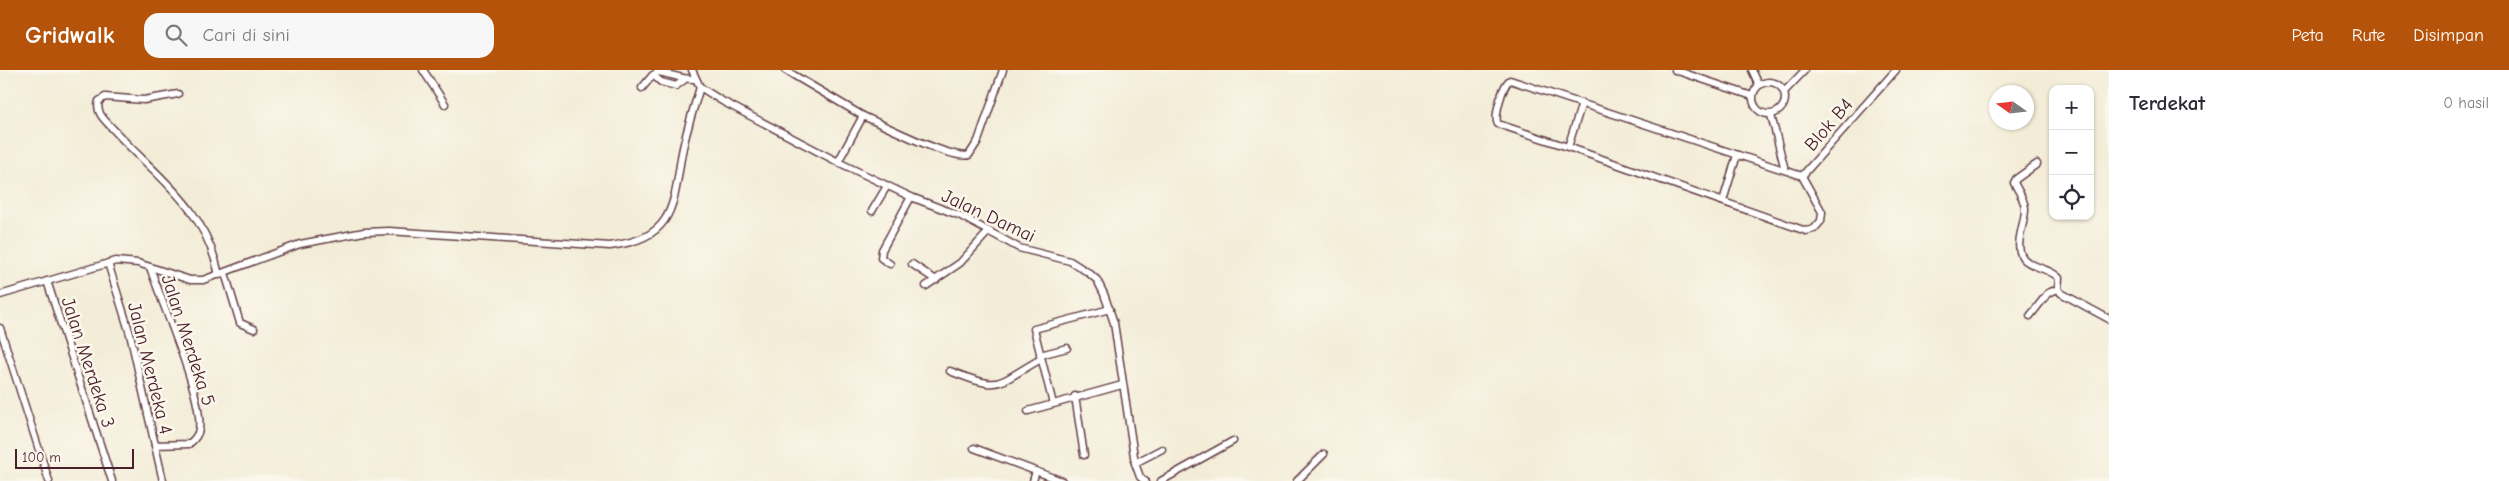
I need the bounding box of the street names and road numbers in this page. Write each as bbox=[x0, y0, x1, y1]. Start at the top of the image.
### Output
street label: Blok B4 bbox=[1800, 94, 1858, 155]
street label: Jalan Damai bbox=[938, 185, 1039, 247]
street label: Jalan Merdeka 5 bbox=[156, 272, 220, 409]
street label: Jalan Merdeka 3 bbox=[57, 294, 120, 430]
street label: Jalan Merdeka 4 bbox=[123, 300, 177, 437]

